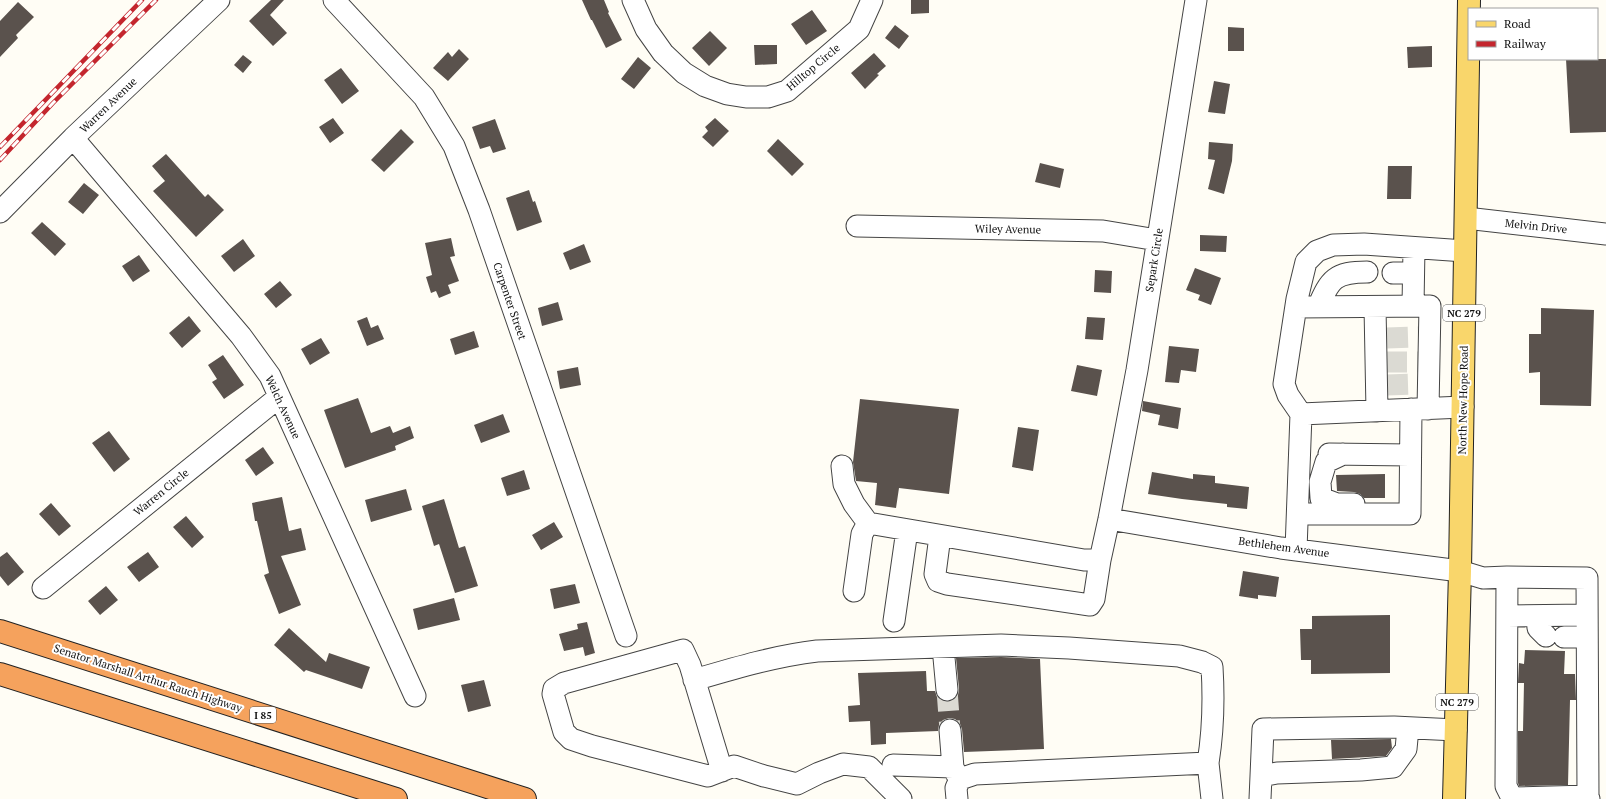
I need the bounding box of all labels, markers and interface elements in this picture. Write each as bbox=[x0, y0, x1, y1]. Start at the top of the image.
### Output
legend bbox=[1468, 8, 1598, 60]
text: Road bbox=[1504, 16, 1531, 31]
text: Railway bbox=[1504, 36, 1547, 51]
street label: Hilltop Circle bbox=[783, 40, 843, 93]
street label: Warren Avenue bbox=[76, 74, 140, 136]
street label: Melvin Drive bbox=[1504, 216, 1568, 236]
street label: Wiley Avenue bbox=[975, 221, 1042, 237]
street label: Separk Circle bbox=[1142, 227, 1166, 293]
street label: Carpenter Street bbox=[490, 260, 530, 342]
road number: NC 279 bbox=[1443, 305, 1485, 321]
street label: North New Hope Road bbox=[1455, 345, 1471, 455]
street label: Welch Avenue bbox=[262, 373, 304, 441]
street label: Warren Circle bbox=[131, 465, 192, 518]
street label: Bethlehem Avenue bbox=[1238, 534, 1331, 560]
street label: Senator Marshall Arthur Rauch Highway bbox=[52, 641, 244, 715]
road number: NC 279 bbox=[1436, 694, 1478, 710]
road number: I 85 bbox=[250, 707, 276, 723]

